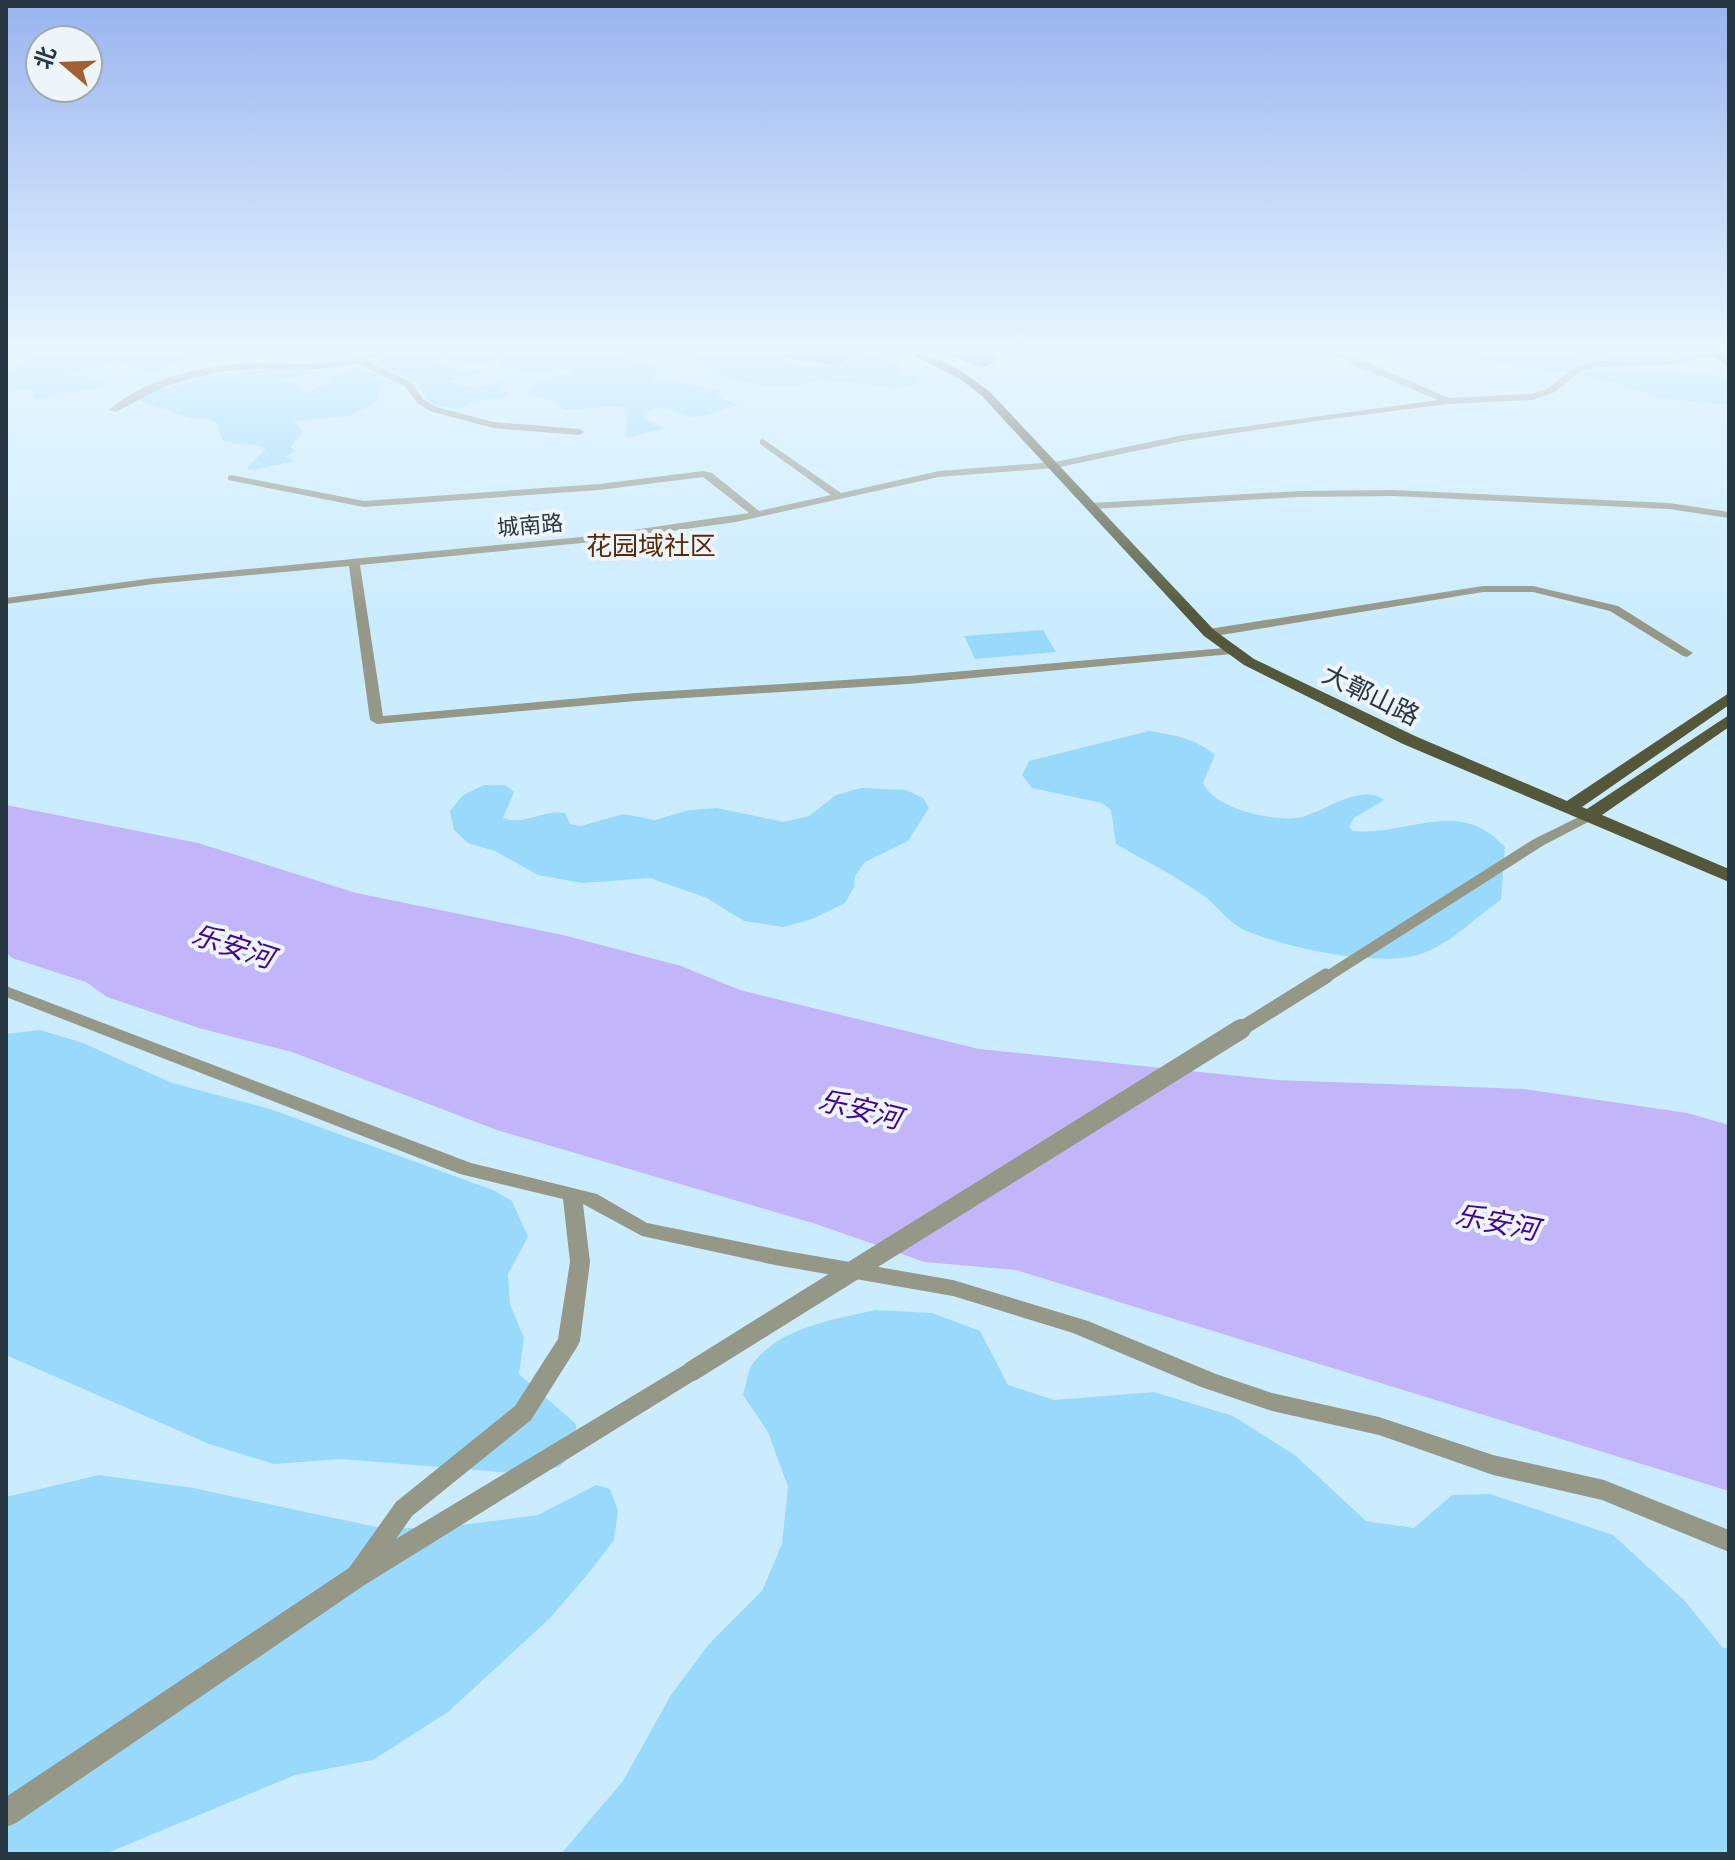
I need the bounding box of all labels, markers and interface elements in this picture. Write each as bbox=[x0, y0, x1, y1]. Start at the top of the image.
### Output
north arrow bbox=[24, 24, 104, 104]
text: 北 bbox=[26, 42, 62, 72]
street label: 城南路 bbox=[496, 506, 564, 542]
district label: 花园域社区 bbox=[586, 527, 716, 563]
street label: 大鄣山路 bbox=[1317, 655, 1426, 733]
water label: 乐安河 bbox=[187, 914, 284, 978]
water label: 乐安河 bbox=[815, 1079, 910, 1138]
water label: 乐安河 bbox=[1452, 1194, 1547, 1249]

